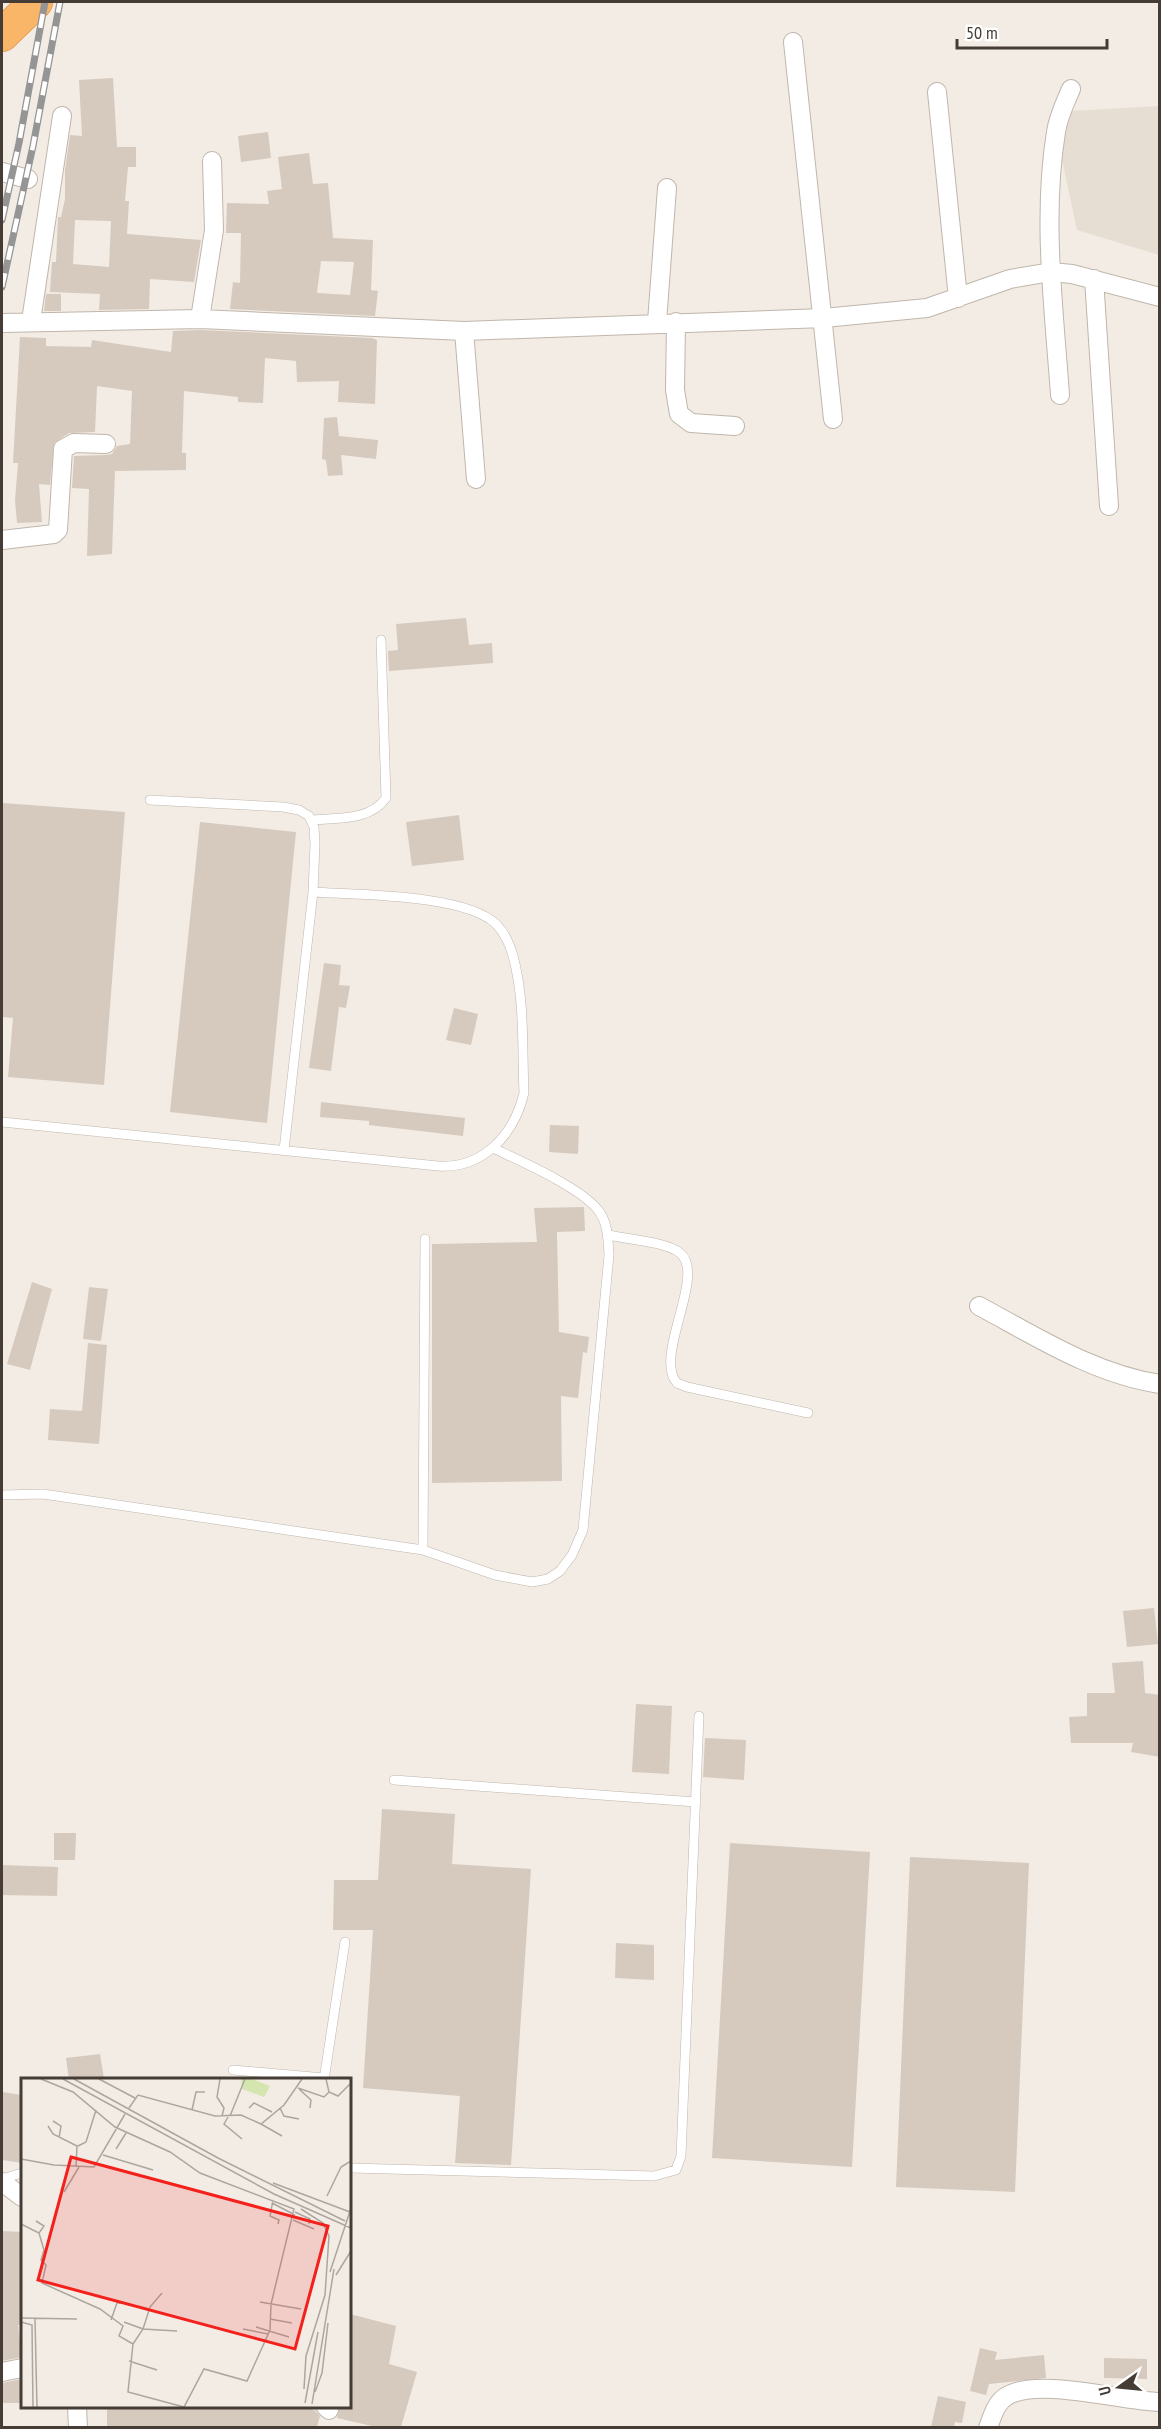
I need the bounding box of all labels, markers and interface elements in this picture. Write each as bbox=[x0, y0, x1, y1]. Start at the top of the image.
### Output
scale bar bbox=[957, 12, 1107, 50]
text: 50 m bbox=[966, 21, 998, 44]
inset map bbox=[21, 2078, 351, 2408]
north arrow bbox=[1089, 2357, 1149, 2417]
text: U bbox=[1094, 2384, 1115, 2397]

